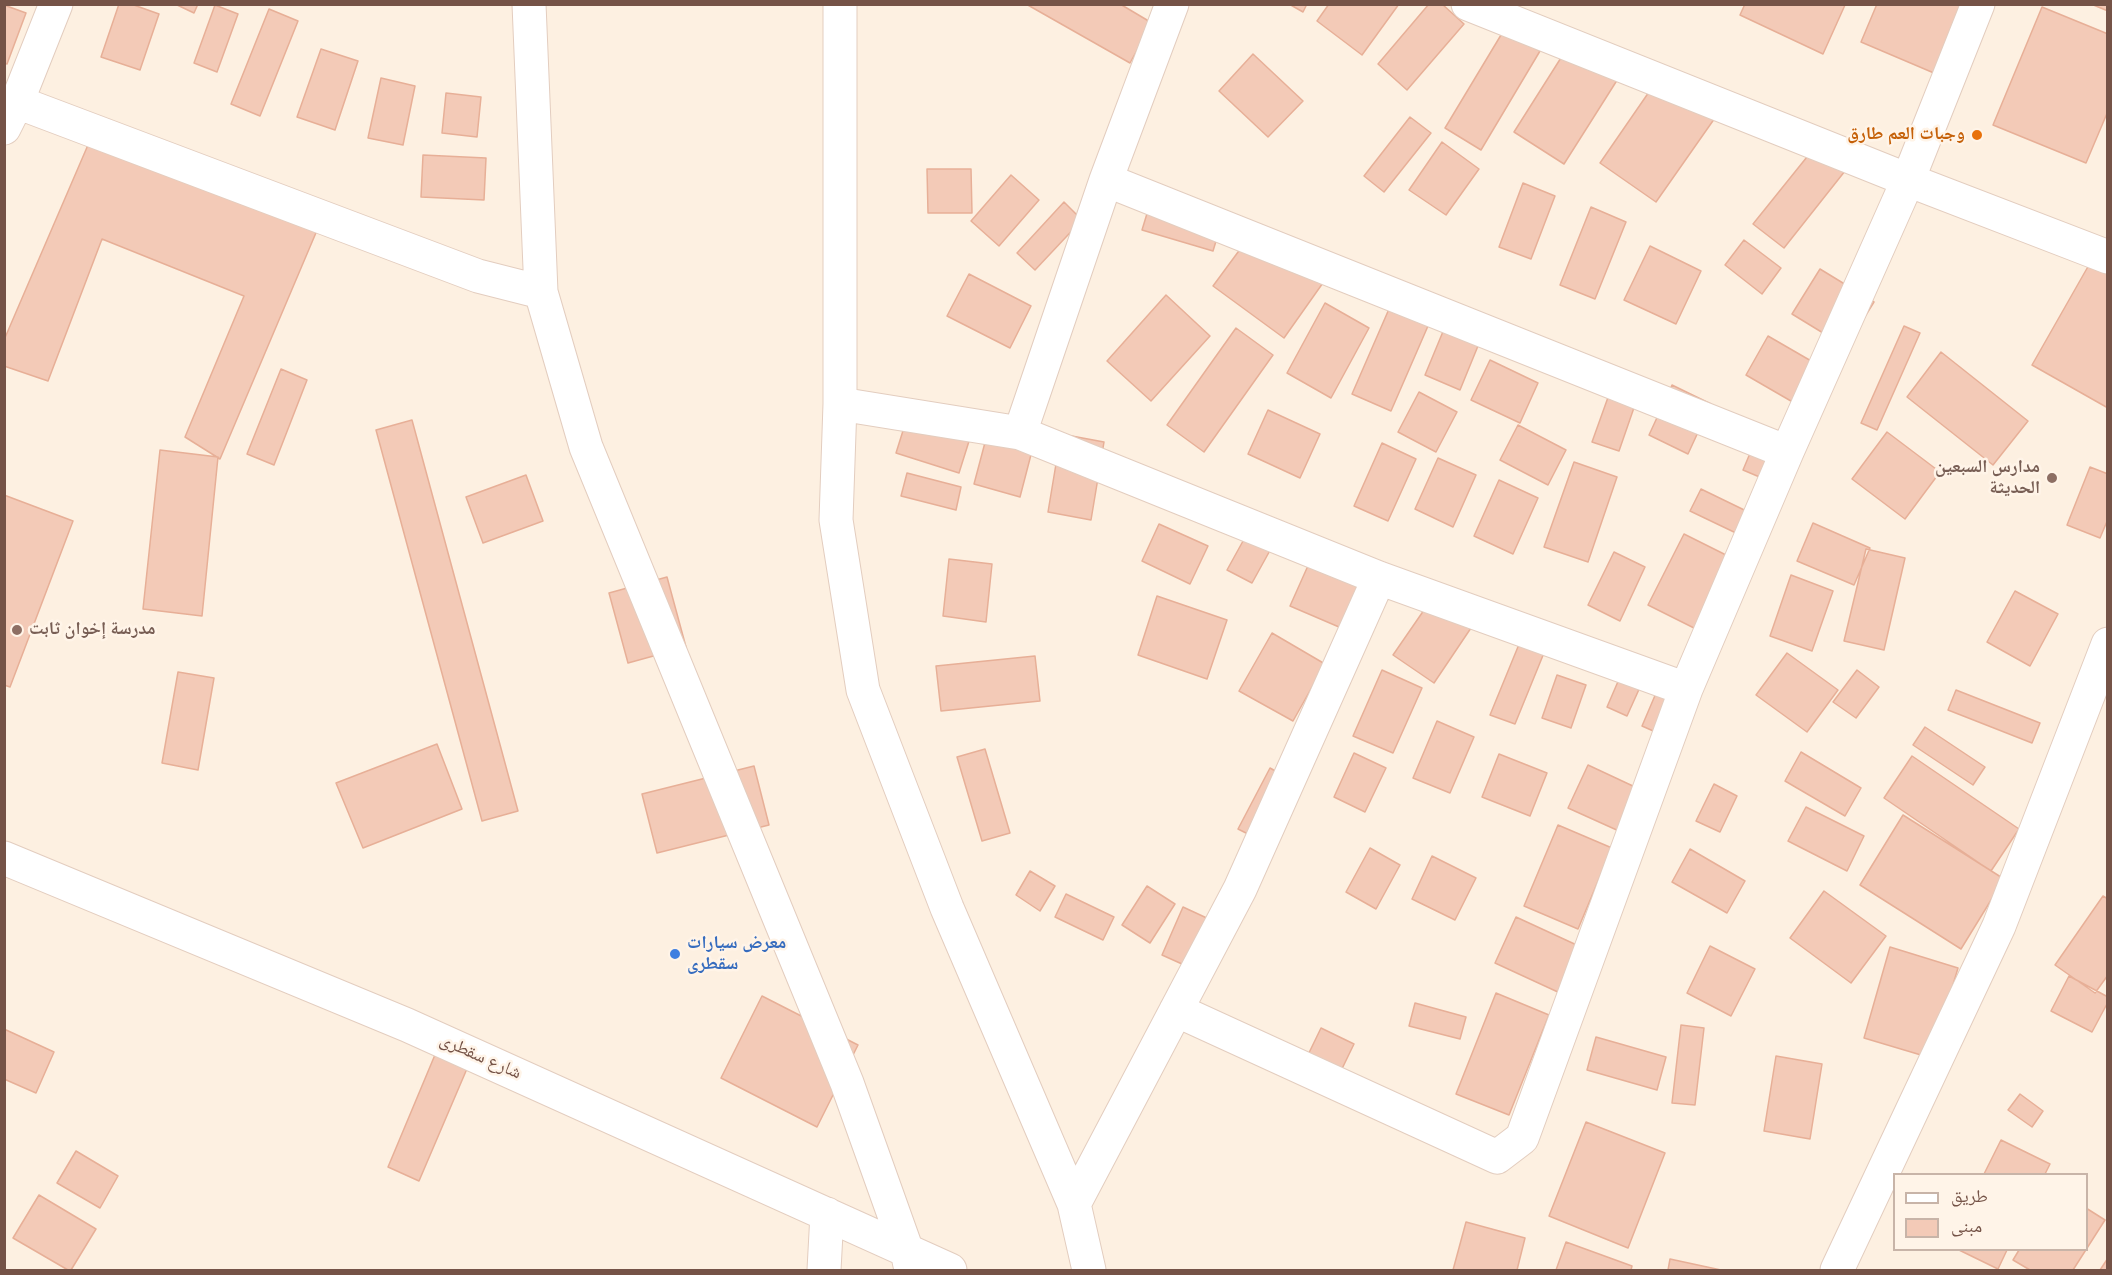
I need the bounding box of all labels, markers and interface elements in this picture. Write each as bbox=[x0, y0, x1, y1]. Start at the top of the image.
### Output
place label: وجبات العم طارق bbox=[1847, 124, 1965, 146]
marker: وجبات العم طارق bbox=[1970, 128, 1984, 142]
place label: مدارس السبعين الحديثة bbox=[1935, 457, 2040, 500]
marker: مدارس السبعين الحديثة bbox=[2045, 471, 2059, 485]
place label: مدرسة إخوان ثابت bbox=[29, 619, 156, 641]
marker: مدرسة إخوان ثابت bbox=[10, 623, 24, 637]
place label: معرض سيارات سقطرى bbox=[687, 933, 786, 976]
marker: معرض سيارات سقطرى bbox=[668, 947, 682, 961]
street label: شارع سقطرى bbox=[436, 1030, 524, 1086]
legend bbox=[1893, 1173, 2088, 1251]
text: طريق bbox=[1951, 1186, 1988, 1209]
text: مبنى bbox=[1951, 1216, 1982, 1239]

